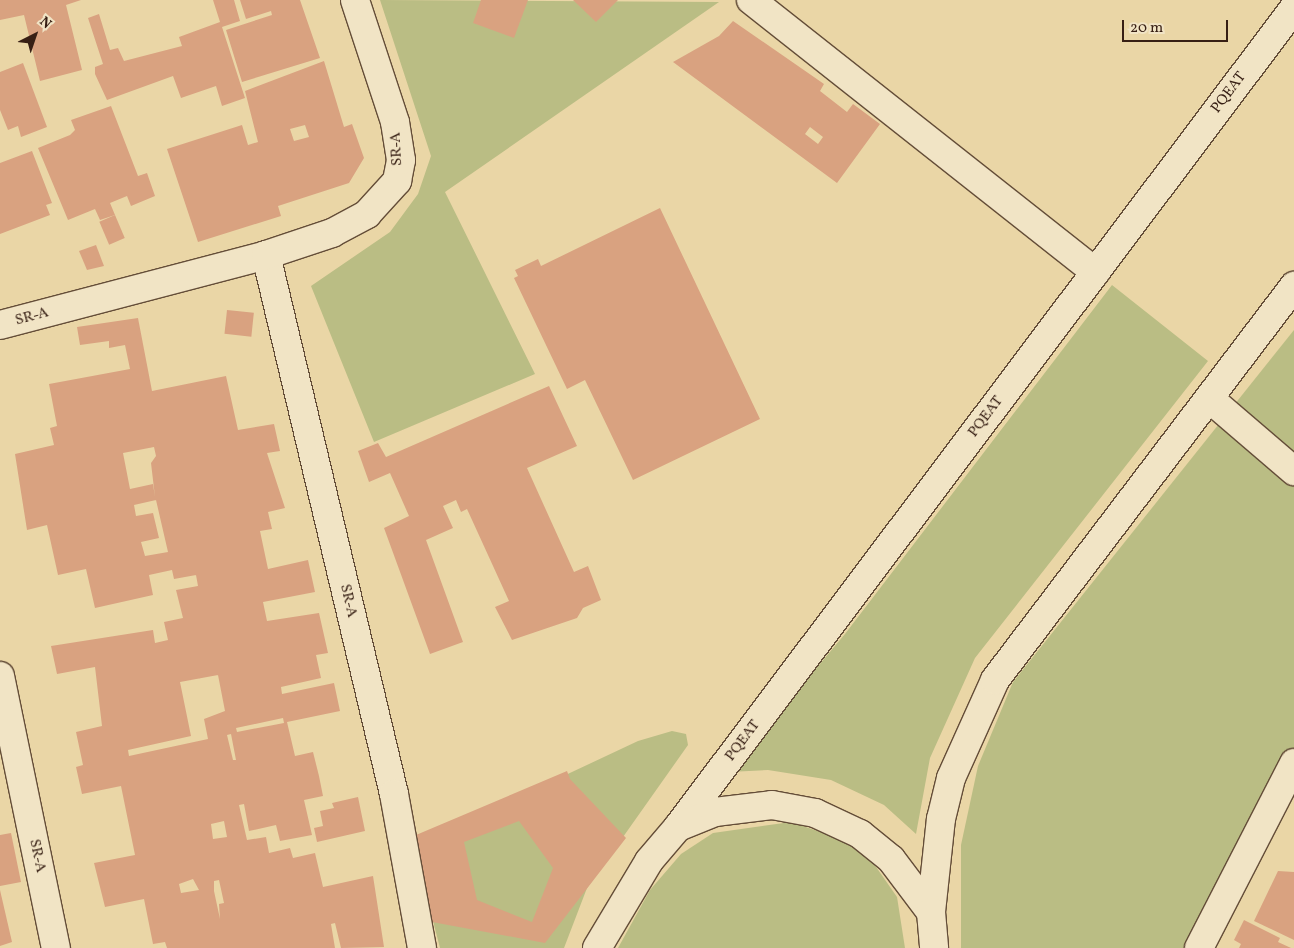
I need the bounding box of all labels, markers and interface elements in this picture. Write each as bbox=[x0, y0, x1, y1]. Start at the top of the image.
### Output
north arrow bbox=[10, 10, 60, 60]
scale bar bbox=[1124, 10, 1230, 42]
text: N bbox=[35, 13, 55, 34]
text: 20 m bbox=[1130, 18, 1163, 39]
street label: PQEAT bbox=[1208, 69, 1250, 117]
street label: SR-A bbox=[387, 132, 407, 166]
street label: SR-A bbox=[13, 304, 51, 330]
street label: PQEAT bbox=[965, 393, 1007, 441]
street label: SR-A bbox=[335, 582, 361, 620]
street label: PQEAT bbox=[722, 717, 764, 765]
street label: SR-A bbox=[25, 838, 49, 874]

